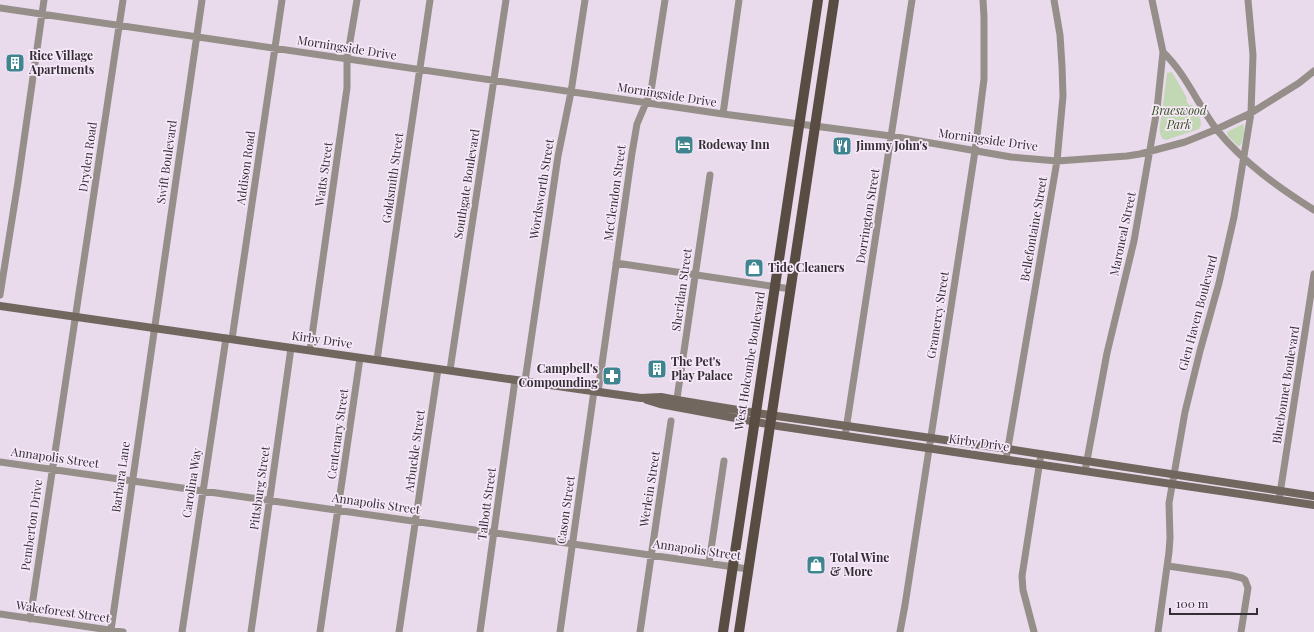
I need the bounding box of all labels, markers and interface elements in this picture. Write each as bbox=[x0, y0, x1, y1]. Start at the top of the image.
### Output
street label: Morningside Drive bbox=[296, 31, 398, 63]
place label: Rice Village Apartments bbox=[28, 47, 95, 77]
building icon: Rice Village Apartments bbox=[4, 52, 26, 74]
street label: Morningside Drive bbox=[616, 78, 718, 110]
park label: Braeswood Park bbox=[1151, 102, 1207, 132]
street label: Swift Boulevard bbox=[152, 119, 180, 205]
street label: Dryden Road bbox=[74, 121, 100, 193]
street label: Morningside Drive bbox=[937, 124, 1039, 154]
street label: Southgate Boulevard bbox=[449, 128, 483, 240]
street label: Addison Road bbox=[232, 130, 258, 207]
street label: Goldsmith Street bbox=[378, 131, 406, 224]
hotel icon: Rodeway Inn bbox=[673, 134, 695, 156]
restaurant icon: Jimmy John's bbox=[831, 135, 853, 157]
place label: Rodeway Inn bbox=[698, 136, 770, 152]
street label: Wordsworth Street bbox=[525, 137, 557, 241]
place label: Jimmy John's bbox=[855, 137, 928, 153]
street label: Watts Street bbox=[310, 140, 336, 208]
street label: McClendon Street bbox=[599, 143, 629, 242]
street label: Dorrington Street bbox=[852, 166, 883, 265]
street label: Bellefontaine Street bbox=[1016, 174, 1050, 282]
street label: Maroneal Street bbox=[1105, 189, 1139, 277]
street label: Sheridan Street bbox=[667, 247, 695, 332]
street label: Glen Haven Boulevard bbox=[1174, 253, 1220, 372]
shop icon: Tide Cleaners bbox=[743, 257, 765, 279]
place label: Tide Cleaners bbox=[768, 259, 845, 275]
street label: Gramercy Street bbox=[922, 269, 952, 360]
street label: West Holcombe Boulevard bbox=[730, 290, 768, 432]
street label: Bluebonnet Boulevard bbox=[1268, 325, 1302, 445]
street label: Kirby Drive bbox=[291, 327, 354, 351]
place label: The Pet's Play Palace bbox=[671, 353, 733, 383]
building icon: The Pet's Play Palace bbox=[646, 358, 668, 380]
place label: Campbell's Compounding bbox=[518, 360, 598, 390]
pharmacy icon: Campbell's Compounding bbox=[601, 365, 623, 387]
street label: Centenary Street bbox=[323, 387, 351, 480]
street label: Arbuckle Street bbox=[400, 408, 428, 494]
street label: Kirby Drive bbox=[948, 430, 1011, 454]
street label: Barbara Lane bbox=[107, 440, 133, 513]
street label: Annapolis Street bbox=[9, 443, 101, 471]
street label: Pittsburg Street bbox=[245, 444, 273, 531]
street label: Carolina Way bbox=[178, 447, 204, 519]
street label: Werlein Street bbox=[635, 449, 663, 529]
street label: Talbott Street bbox=[473, 466, 499, 541]
street label: Cason Street bbox=[552, 474, 578, 545]
street label: Pemberton Drive bbox=[17, 478, 45, 572]
street label: Annapolis Street bbox=[330, 489, 422, 517]
street label: Annapolis Street bbox=[651, 535, 743, 563]
place label: Total Wine & More bbox=[830, 549, 889, 579]
shop icon: Total Wine & More bbox=[805, 554, 827, 576]
scale bar bbox=[1170, 590, 1257, 616]
text: 100 m bbox=[1176, 595, 1209, 611]
street label: Wakeforest Street bbox=[14, 596, 112, 626]

